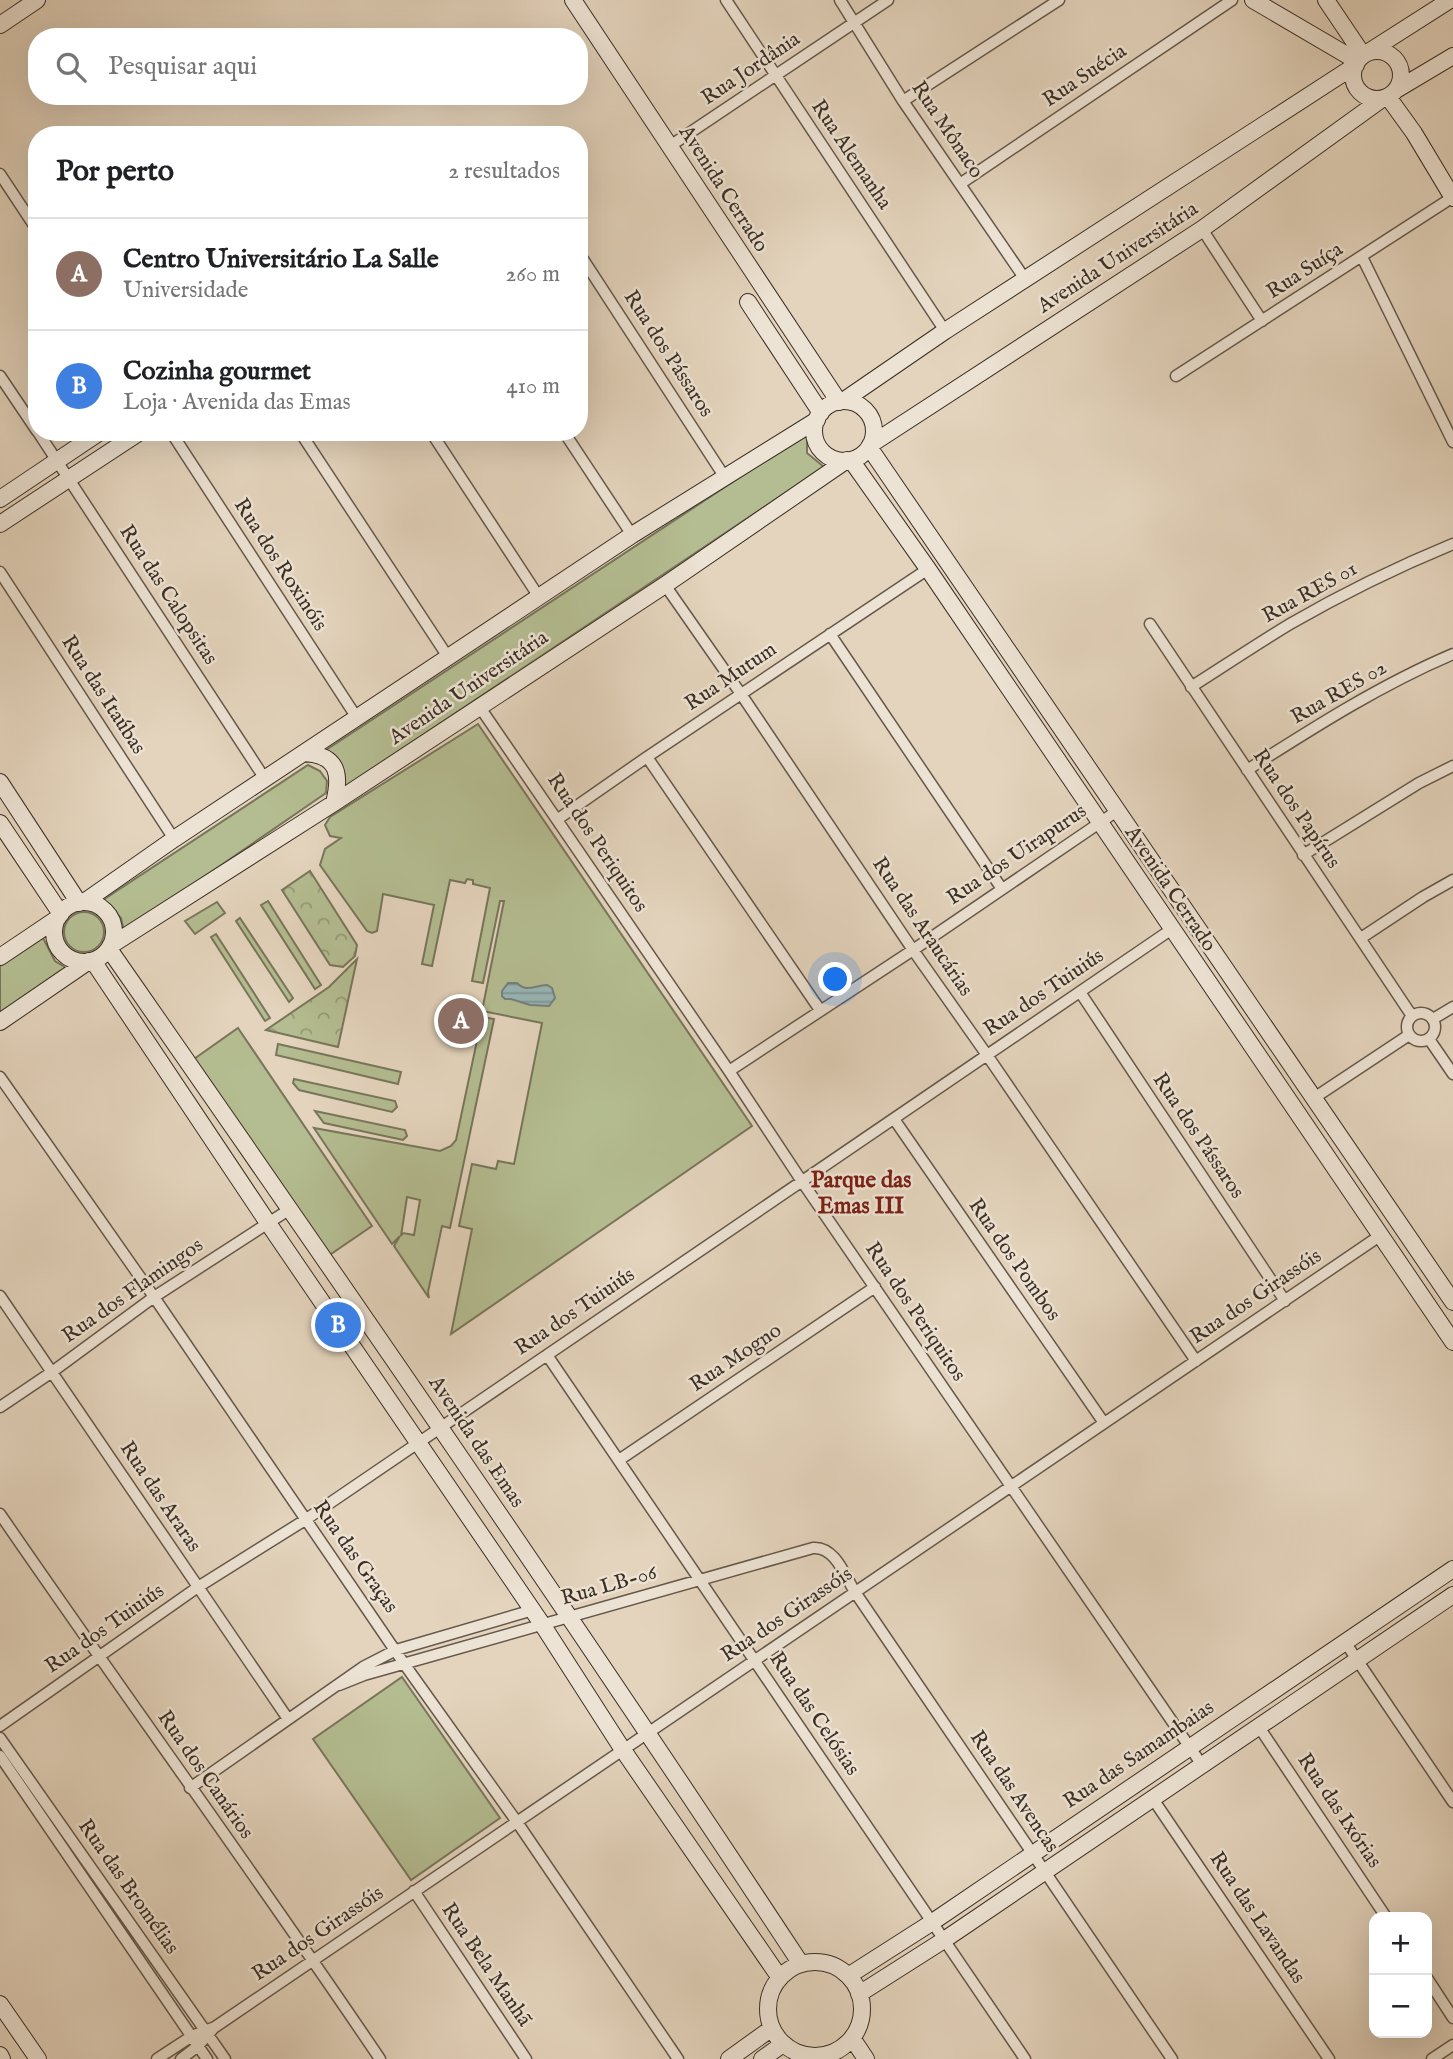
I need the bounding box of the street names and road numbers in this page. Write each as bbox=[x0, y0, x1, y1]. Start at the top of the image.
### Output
street label: Rua Jordânia bbox=[696, 26, 806, 112]
street label: Rua Suécia bbox=[1038, 38, 1133, 114]
street label: Rua Mônaco bbox=[905, 76, 989, 184]
street label: Rua Alemanha bbox=[804, 95, 898, 216]
street label: Avenida Cerrado bbox=[671, 120, 774, 258]
street label: Avenida Universitária bbox=[1032, 195, 1204, 321]
street label: Rua Suíça bbox=[1262, 236, 1349, 306]
street label: Rua dos Pássaros bbox=[617, 285, 719, 423]
street label: Rua dos Roxinóis bbox=[227, 493, 333, 637]
street label: Rua das Calopsitas bbox=[113, 520, 223, 670]
street label: Rua RES 01 bbox=[1258, 556, 1362, 630]
street label: Avenida Universitária bbox=[383, 624, 555, 752]
street label: Rua das Itaúbas bbox=[55, 630, 151, 760]
street label: Rua Mutum bbox=[680, 636, 782, 718]
street label: Rua RES 02 bbox=[1286, 655, 1392, 731]
street label: Rua dos Papírus bbox=[1246, 744, 1346, 874]
street label: Rua dos Periquitos bbox=[540, 768, 654, 918]
street label: Rua dos Uirapurus bbox=[942, 798, 1092, 912]
street label: Avenida Cerrado bbox=[1117, 820, 1222, 957]
street label: Rua das Araucárias bbox=[865, 852, 979, 1002]
street label: Rua dos Tuiuiús bbox=[979, 943, 1109, 1043]
street label: Rua dos Pássaros bbox=[1146, 1068, 1250, 1204]
street label: Rua dos Pombos bbox=[962, 1193, 1066, 1327]
street label: Rua dos Flamingos bbox=[57, 1232, 209, 1350]
street label: Rua dos Periquitos bbox=[858, 1237, 972, 1387]
street label: Rua dos Girassóis bbox=[1185, 1243, 1327, 1351]
street label: Rua dos Tuiuiús bbox=[510, 1262, 640, 1362]
street label: Rua Mogno bbox=[685, 1317, 787, 1399]
street label: Avenida das Emas bbox=[421, 1370, 530, 1513]
street label: Rua das Araras bbox=[113, 1436, 207, 1558]
street label: Rua das Graças bbox=[306, 1495, 404, 1619]
street label: Rua LB-06 bbox=[558, 1559, 661, 1613]
street label: Rua dos Girassóis bbox=[716, 1561, 858, 1669]
street label: Rua dos Tuiuiús bbox=[40, 1578, 170, 1680]
street label: Rua das Celósias bbox=[763, 1647, 865, 1781]
street label: Rua das Samambaias bbox=[1058, 1695, 1220, 1815]
street label: Rua dos Canários bbox=[151, 1705, 259, 1845]
street label: Rua das Avencas bbox=[963, 1726, 1065, 1858]
street label: Rua das Ixórias bbox=[1291, 1748, 1387, 1874]
street label: Rua das Bromélias bbox=[71, 1814, 185, 1960]
street label: Rua das Lavandas bbox=[1203, 1847, 1311, 1989]
street label: Rua dos Girassóis bbox=[247, 1880, 389, 1988]
street label: Rua Bela Manhã bbox=[435, 1898, 538, 2033]

